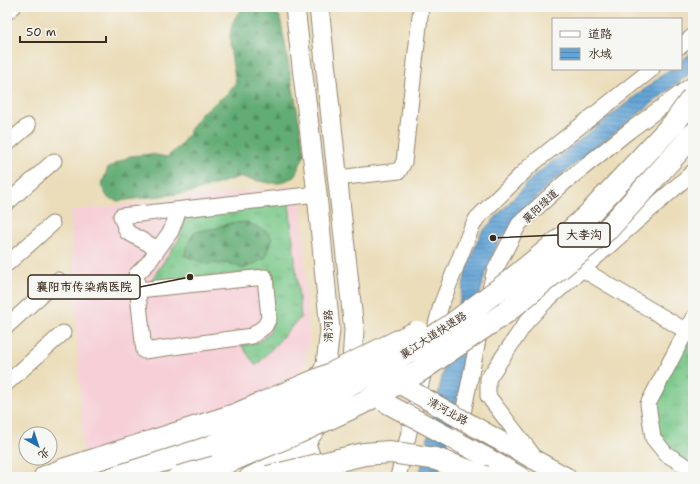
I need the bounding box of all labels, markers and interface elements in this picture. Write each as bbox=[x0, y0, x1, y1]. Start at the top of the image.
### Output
scale bar bbox=[20, 18, 106, 44]
legend bbox=[552, 18, 682, 70]
text: 50 m bbox=[26, 24, 56, 40]
text: 道路 bbox=[588, 26, 612, 42]
text: 水域 bbox=[588, 46, 612, 62]
street label: 襄阳绿道 bbox=[519, 186, 562, 227]
callout: 大李沟 bbox=[558, 223, 610, 247]
text: 大李沟 bbox=[566, 227, 602, 243]
callout: 襄阳市传染病医院 bbox=[28, 275, 140, 299]
text: 襄阳市传染病医院 bbox=[36, 279, 132, 295]
street label: 襄江大道快速路 bbox=[397, 308, 470, 363]
street label: 清河路 bbox=[321, 309, 336, 343]
street label: 清河北路 bbox=[425, 394, 471, 429]
north arrow bbox=[18, 426, 58, 466]
text: 北 bbox=[35, 444, 53, 463]

